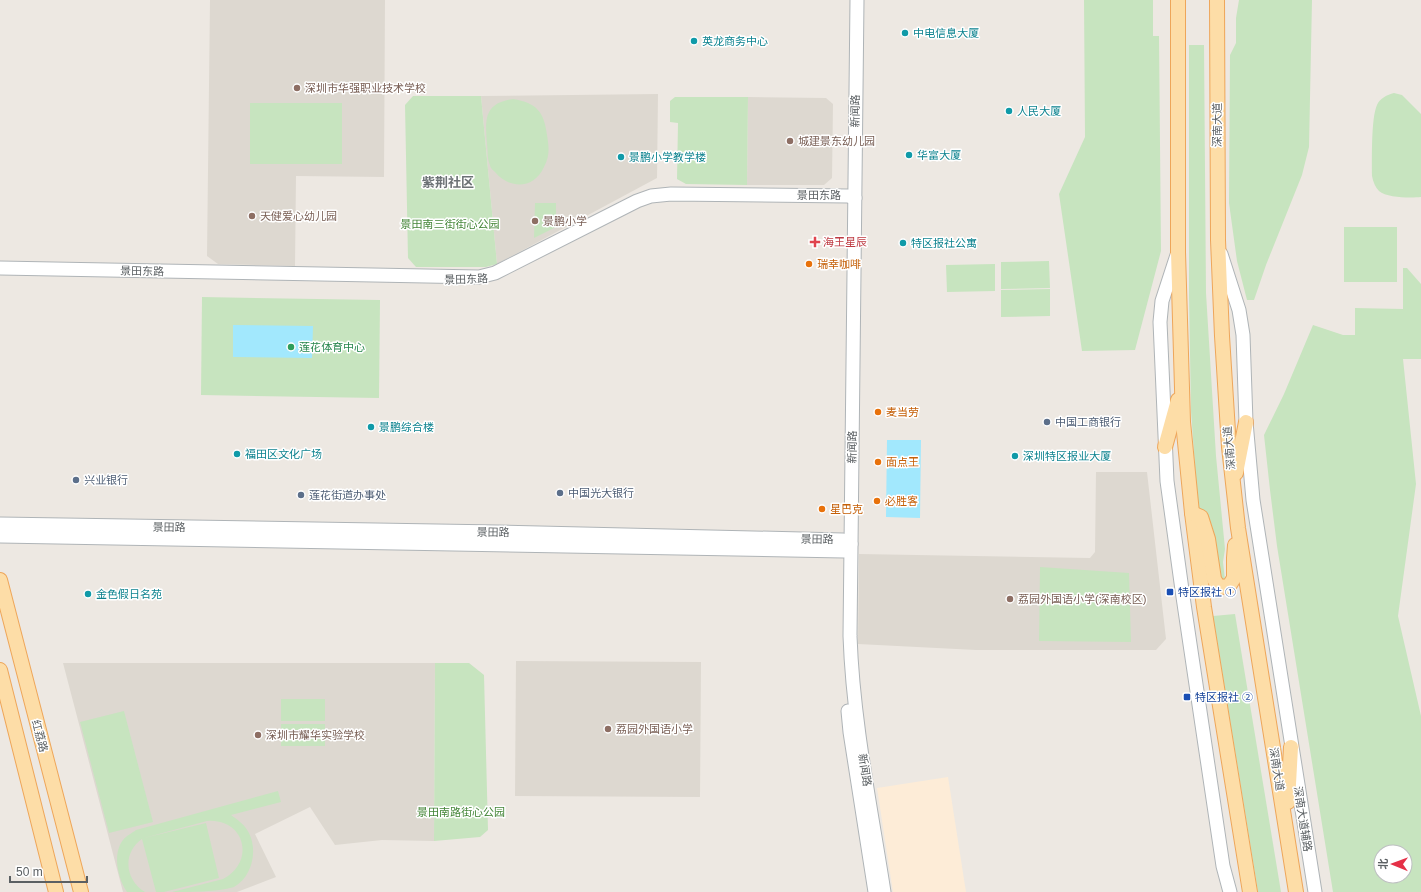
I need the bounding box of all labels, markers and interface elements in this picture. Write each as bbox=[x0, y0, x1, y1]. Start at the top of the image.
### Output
place label: 中电信息大厦 bbox=[913, 27, 979, 39]
marker: 中电信息大厦 bbox=[900, 28, 910, 38]
place label: 英龙商务中心 bbox=[702, 35, 768, 47]
marker: 英龙商务中心 bbox=[689, 36, 699, 46]
place label: 深圳市华强职业技术学校 bbox=[305, 82, 426, 94]
marker: 深圳市华强职业技术学校 bbox=[292, 83, 302, 93]
street label: 新闻路 bbox=[849, 94, 861, 128]
street label: 深南大道 bbox=[1211, 103, 1223, 147]
place label: 人民大厦 bbox=[1017, 105, 1061, 117]
marker: 人民大厦 bbox=[1004, 106, 1014, 116]
place label: 城建景东幼儿园 bbox=[798, 135, 875, 147]
marker: 城建景东幼儿园 bbox=[785, 136, 795, 146]
place label: 华富大厦 bbox=[917, 149, 961, 161]
marker: 华富大厦 bbox=[904, 150, 914, 160]
place label: 景鹏小学教学楼 bbox=[629, 151, 706, 163]
marker: 景鹏小学教学楼 bbox=[616, 152, 626, 162]
district label: 紫荆社区 bbox=[422, 175, 474, 190]
street label: 景田东路 bbox=[797, 189, 841, 201]
place label: 天健爱心幼儿园 bbox=[260, 210, 337, 222]
marker: 天健爱心幼儿园 bbox=[247, 211, 257, 221]
place label: 景鹏小学 bbox=[543, 215, 587, 227]
marker: 景鹏小学 bbox=[530, 216, 540, 226]
park label: 景田南三街街心公园 bbox=[401, 218, 500, 230]
place label: 海王星辰 bbox=[823, 236, 867, 248]
marker: 海王星辰 bbox=[810, 237, 820, 247]
place label: 特区报社公寓 bbox=[911, 237, 977, 249]
marker: 特区报社公寓 bbox=[898, 238, 908, 248]
place label: 瑞幸咖啡 bbox=[817, 258, 861, 270]
marker: 瑞幸咖啡 bbox=[804, 259, 814, 269]
street label: 景田东路 bbox=[120, 265, 164, 277]
street label: 景田东路 bbox=[444, 272, 488, 286]
place label: 莲花体育中心 bbox=[299, 341, 365, 353]
marker: 莲花体育中心 bbox=[286, 342, 296, 352]
place label: 麦当劳 bbox=[886, 406, 919, 418]
marker: 麦当劳 bbox=[873, 407, 883, 417]
place label: 中国工商银行 bbox=[1055, 416, 1121, 428]
marker: 中国工商银行 bbox=[1042, 417, 1052, 427]
place label: 景鹏综合楼 bbox=[379, 421, 434, 433]
marker: 景鹏综合楼 bbox=[366, 422, 376, 432]
street label: 深南大道 bbox=[1221, 426, 1237, 470]
street label: 新闻路 bbox=[846, 430, 858, 464]
place label: 福田区文化广场 bbox=[245, 448, 322, 460]
marker: 福田区文化广场 bbox=[232, 449, 242, 459]
place label: 深圳特区报业大厦 bbox=[1023, 450, 1111, 462]
marker: 深圳特区报业大厦 bbox=[1010, 451, 1020, 461]
place label: 面点王 bbox=[886, 456, 919, 468]
marker: 面点王 bbox=[873, 457, 883, 467]
place label: 兴业银行 bbox=[84, 474, 128, 486]
marker: 兴业银行 bbox=[71, 475, 81, 485]
place label: 中国光大银行 bbox=[568, 487, 634, 499]
marker: 中国光大银行 bbox=[555, 488, 565, 498]
place label: 莲花街道办事处 bbox=[309, 489, 386, 501]
marker: 莲花街道办事处 bbox=[296, 490, 306, 500]
place label: 必胜客 bbox=[885, 495, 918, 507]
marker: 必胜客 bbox=[872, 496, 882, 506]
place label: 星巴克 bbox=[830, 503, 863, 515]
marker: 星巴克 bbox=[817, 504, 827, 514]
street label: 景田路 bbox=[152, 521, 186, 533]
street label: 景田路 bbox=[476, 526, 510, 538]
street label: 景田路 bbox=[800, 533, 834, 545]
place label: 特区报社 ① bbox=[1178, 586, 1236, 598]
marker: 特区报社 ① bbox=[1165, 587, 1175, 597]
place label: 金色假日名苑 bbox=[96, 588, 162, 600]
marker: 金色假日名苑 bbox=[83, 589, 93, 599]
place label: 荔园外国语小学(深南校区) bbox=[1018, 593, 1146, 605]
marker: 荔园外国语小学(深南校区) bbox=[1005, 594, 1015, 604]
place label: 特区报社 ② bbox=[1195, 691, 1253, 703]
marker: 特区报社 ② bbox=[1182, 692, 1192, 702]
street label: 红荔路 bbox=[30, 719, 50, 753]
place label: 荔园外国语小学 bbox=[616, 723, 693, 735]
marker: 荔园外国语小学 bbox=[603, 724, 613, 734]
place label: 深圳市耀华实验学校 bbox=[266, 729, 365, 741]
marker: 深圳市耀华实验学校 bbox=[253, 730, 263, 740]
street label: 深南大道 bbox=[1268, 746, 1286, 792]
street label: 新闻路 bbox=[856, 753, 874, 787]
street label: 深南大道辅路 bbox=[1292, 785, 1314, 853]
park label: 景田南路街心公园 bbox=[417, 806, 505, 818]
north arrow bbox=[1373, 844, 1413, 884]
scale bar bbox=[10, 858, 87, 884]
text: 北 bbox=[1377, 858, 1389, 869]
text: 50 m bbox=[16, 865, 43, 879]

